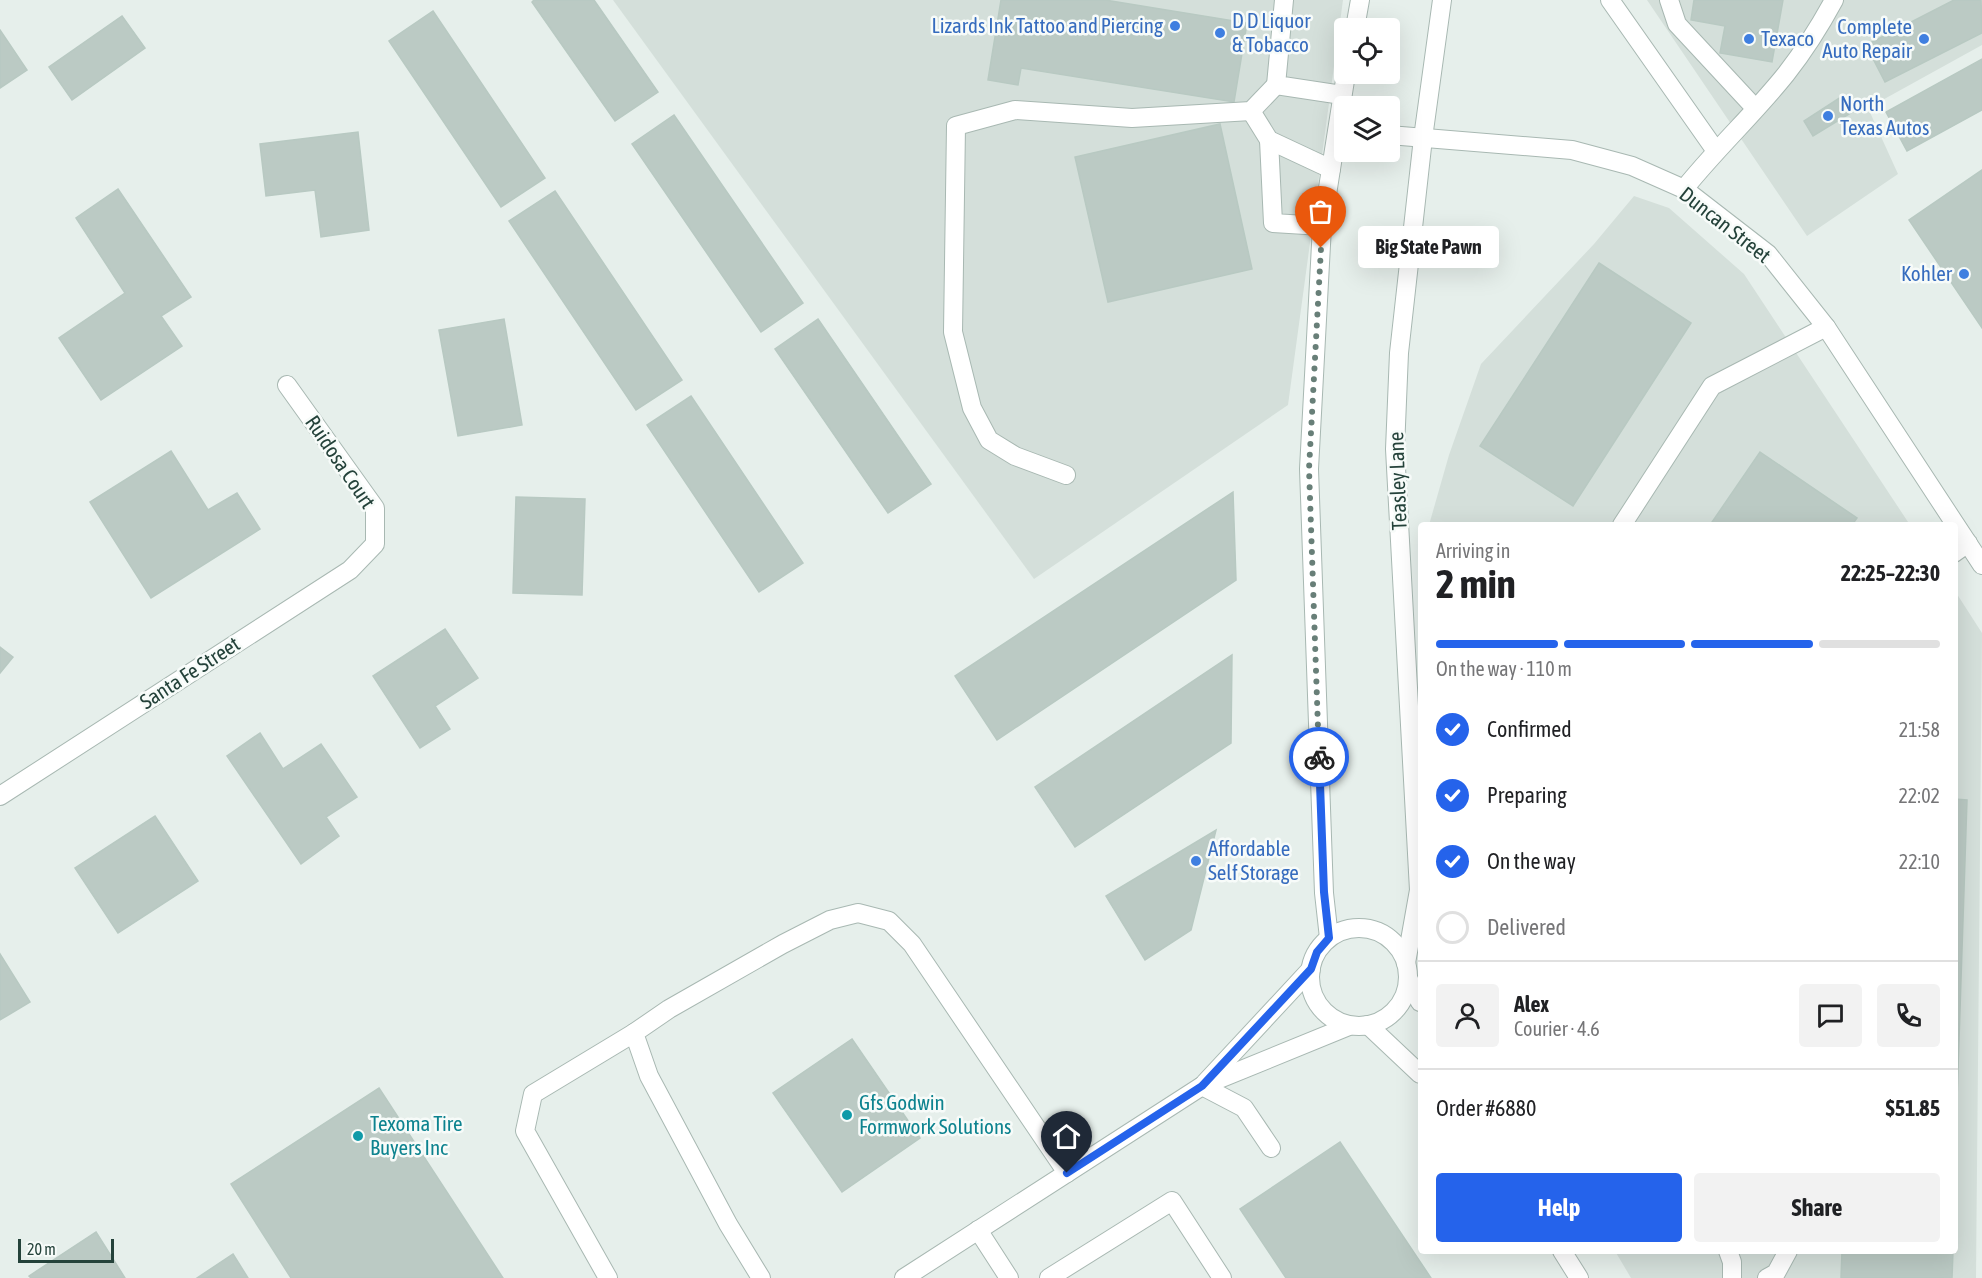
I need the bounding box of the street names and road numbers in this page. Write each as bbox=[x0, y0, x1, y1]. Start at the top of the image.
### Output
street label: Duncan Street bbox=[1675, 181, 1776, 267]
street label: Ruidosa Court bbox=[301, 410, 381, 512]
street label: Teasley Lane bbox=[1383, 431, 1411, 531]
street label: Santa Fe Street bbox=[135, 631, 244, 713]

